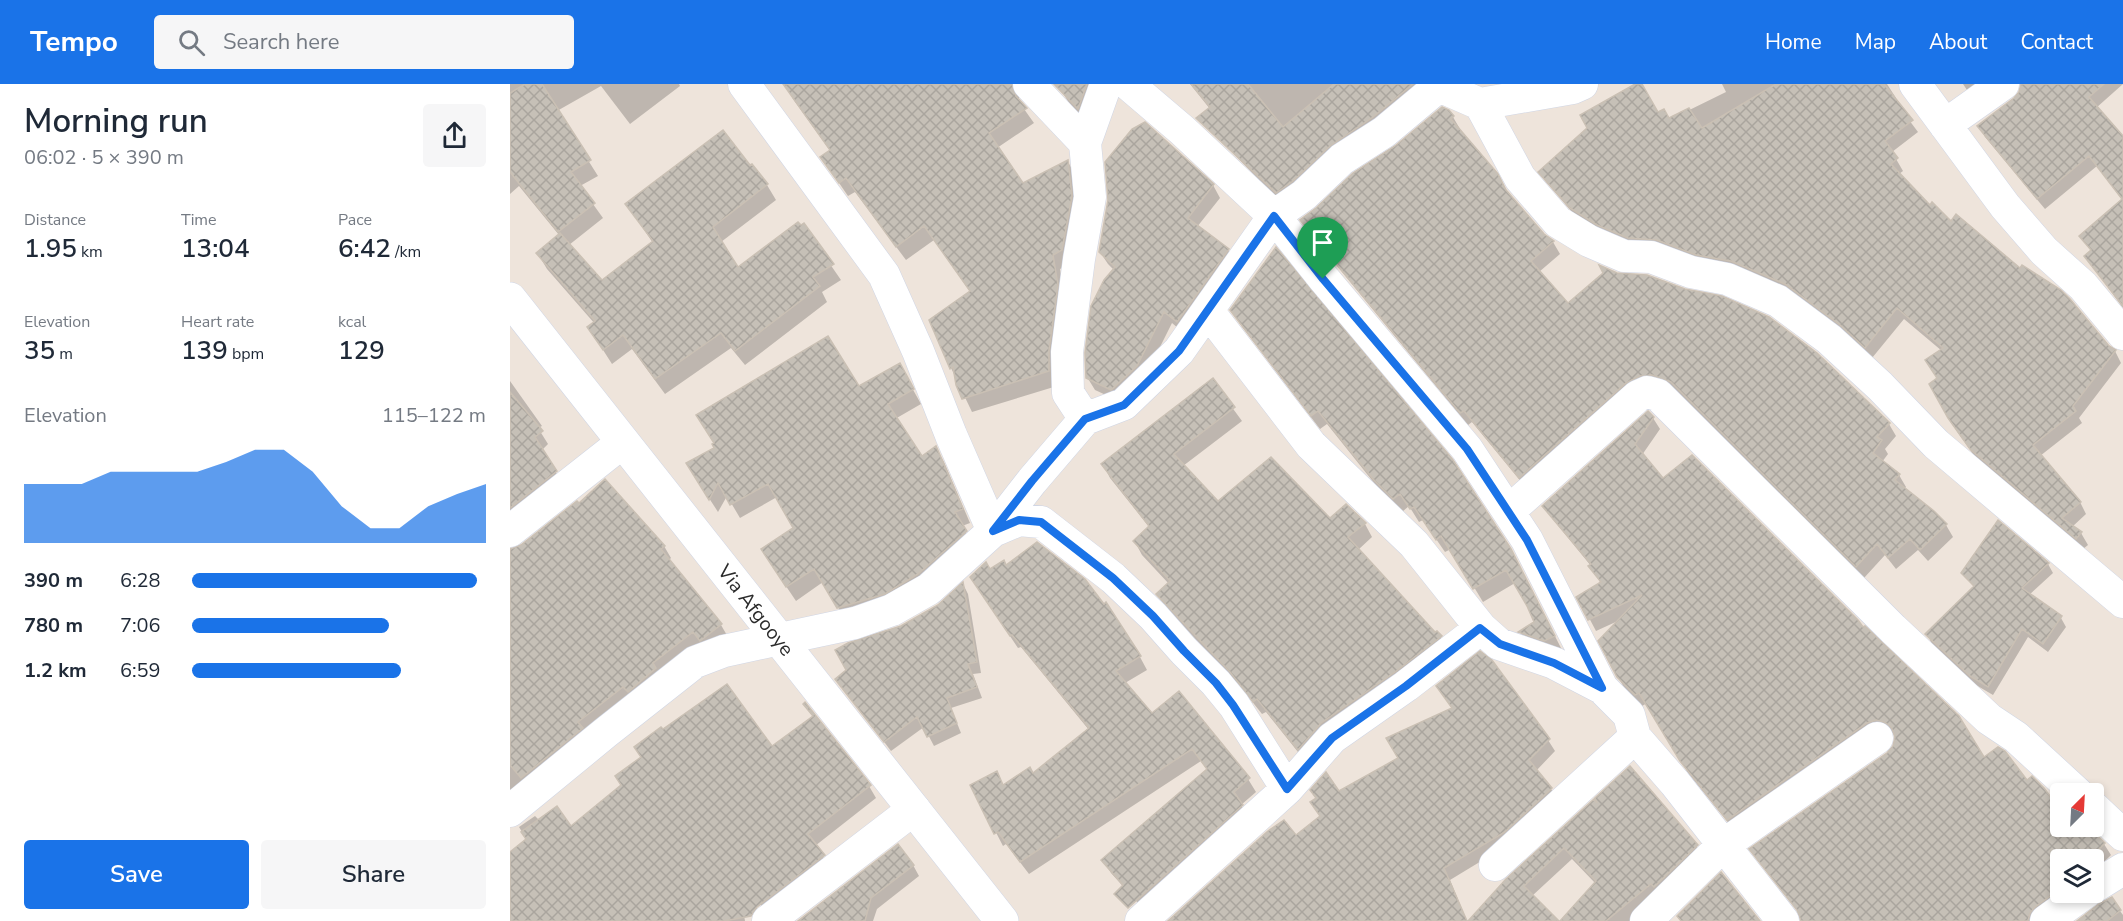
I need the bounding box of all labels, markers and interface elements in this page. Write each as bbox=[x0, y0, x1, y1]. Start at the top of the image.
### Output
search box bbox=[154, 15, 574, 69]
text: Tempo bbox=[30, 23, 118, 61]
icon: search bbox=[175, 26, 208, 59]
text: Search here bbox=[223, 27, 339, 57]
text: Home bbox=[1765, 28, 1822, 56]
text: Map bbox=[1855, 28, 1896, 56]
text: About bbox=[1929, 28, 1987, 56]
text: Contact bbox=[2020, 28, 2093, 56]
text: Morning run bbox=[24, 99, 208, 144]
button: share bbox=[423, 104, 486, 167]
text: 06:02 · 5 × 390 m bbox=[24, 144, 184, 171]
text: Distance bbox=[24, 209, 86, 231]
text: Time bbox=[181, 209, 217, 231]
text: Pace bbox=[338, 209, 372, 231]
pin bbox=[1297, 217, 1348, 279]
icon: arrive bbox=[1306, 226, 1339, 259]
text: 1.95 bbox=[24, 231, 77, 266]
text: 13:04 bbox=[181, 231, 250, 266]
text: 6:42 bbox=[338, 231, 391, 266]
text: km bbox=[77, 241, 103, 263]
text: /km bbox=[391, 241, 421, 263]
text: Elevation bbox=[24, 311, 90, 333]
text: Heart rate bbox=[181, 311, 254, 333]
text: kcal bbox=[338, 311, 366, 333]
text: 35 bbox=[24, 333, 55, 368]
text: 139 bbox=[181, 333, 228, 368]
text: 129 bbox=[338, 333, 385, 368]
text: m bbox=[55, 343, 73, 365]
text: bpm bbox=[228, 343, 264, 365]
text: Elevation bbox=[24, 402, 107, 429]
text: 115–122 m bbox=[382, 402, 486, 429]
street label: Via Afgooye bbox=[711, 558, 800, 662]
text: 390 m bbox=[24, 567, 83, 594]
text: 6:28 bbox=[120, 567, 161, 594]
text: 780 m bbox=[24, 612, 83, 639]
text: 7:06 bbox=[120, 612, 161, 639]
text: 1.2 km bbox=[24, 657, 87, 684]
text: 6:59 bbox=[120, 657, 161, 684]
north arrow bbox=[2050, 783, 2104, 837]
map controls bbox=[2050, 783, 2104, 903]
button: Save bbox=[24, 840, 249, 909]
button: Share bbox=[261, 840, 486, 909]
button: layers bbox=[2050, 849, 2104, 903]

